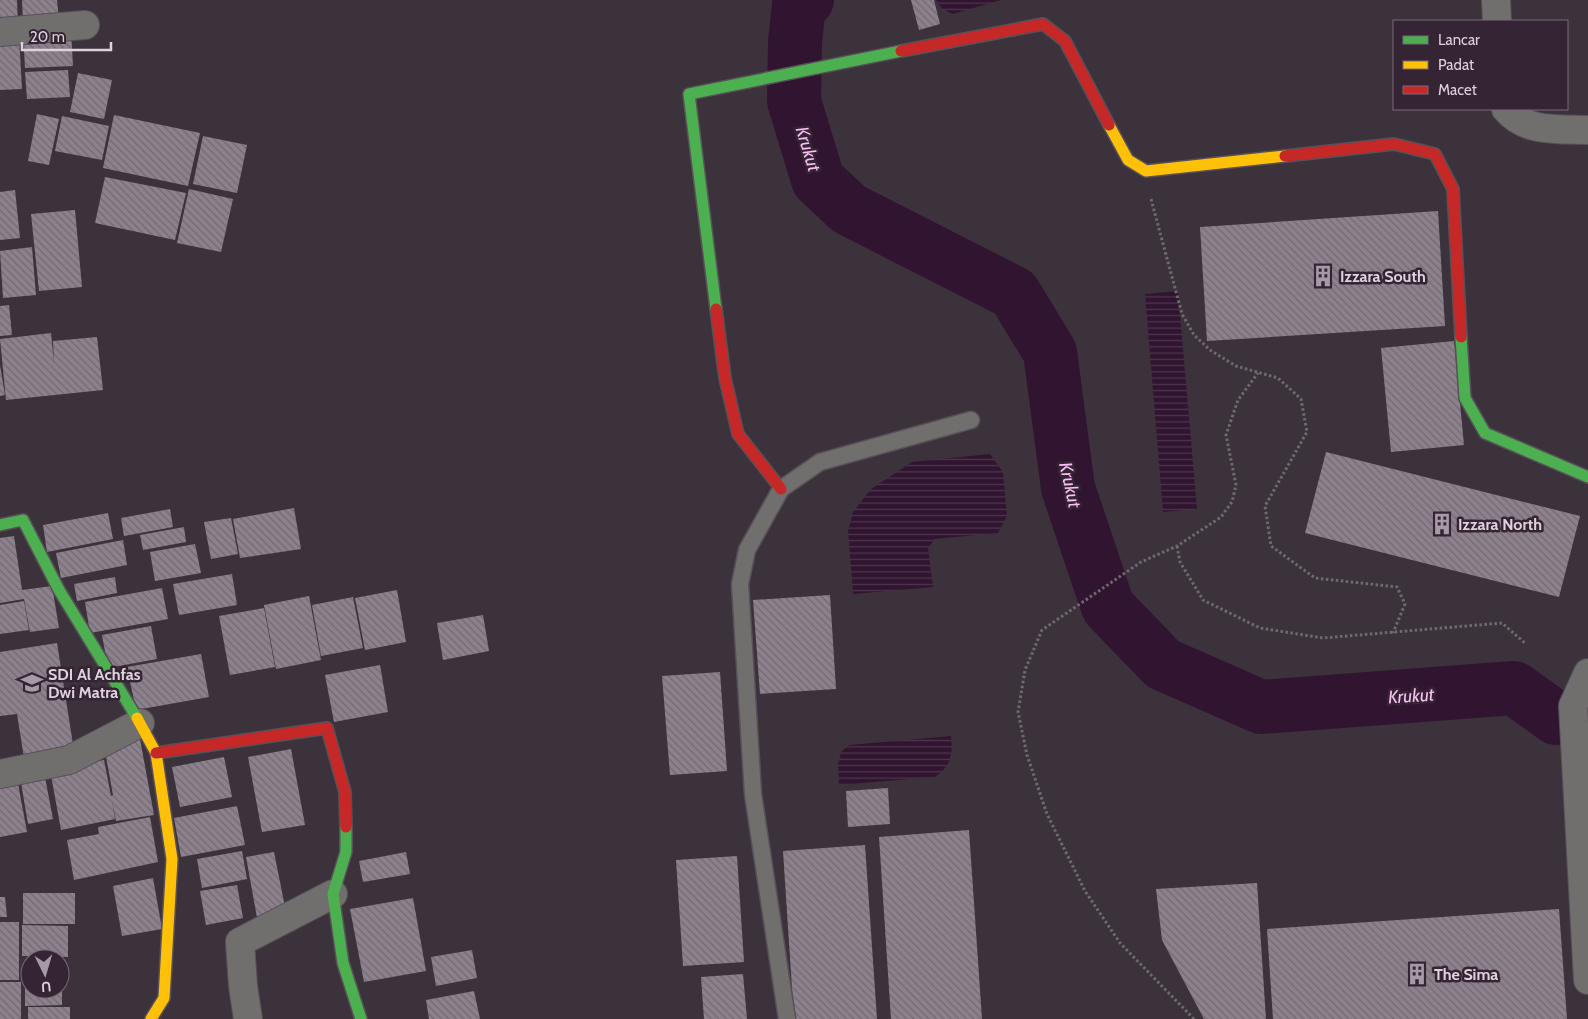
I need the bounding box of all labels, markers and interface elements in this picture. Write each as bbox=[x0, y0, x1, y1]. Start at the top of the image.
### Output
scale bar bbox=[22, 20, 111, 52]
legend bbox=[1393, 20, 1568, 110]
text: 20 m bbox=[30, 28, 65, 46]
text: Lancar bbox=[1438, 31, 1480, 49]
text: Padat bbox=[1438, 56, 1474, 74]
text: Macet bbox=[1438, 81, 1477, 99]
water label: Krukut bbox=[791, 124, 825, 175]
building icon: Izzara South bbox=[1310, 263, 1336, 289]
place label: Izzara South bbox=[1340, 267, 1426, 286]
water label: Krukut bbox=[1054, 460, 1086, 510]
building icon: Izzara North bbox=[1429, 511, 1455, 537]
place label: Izzara North bbox=[1458, 515, 1542, 534]
place label: SDI Al Achfas Dwi Matra bbox=[48, 665, 141, 702]
school or university icon: SDI Al Achfas Dwi Matra bbox=[19, 670, 45, 696]
water label: Krukut bbox=[1387, 683, 1435, 709]
north arrow bbox=[20, 949, 70, 999]
building icon: The Sima bbox=[1404, 961, 1430, 987]
place label: The Sima bbox=[1434, 965, 1498, 984]
text: U bbox=[40, 978, 52, 996]

